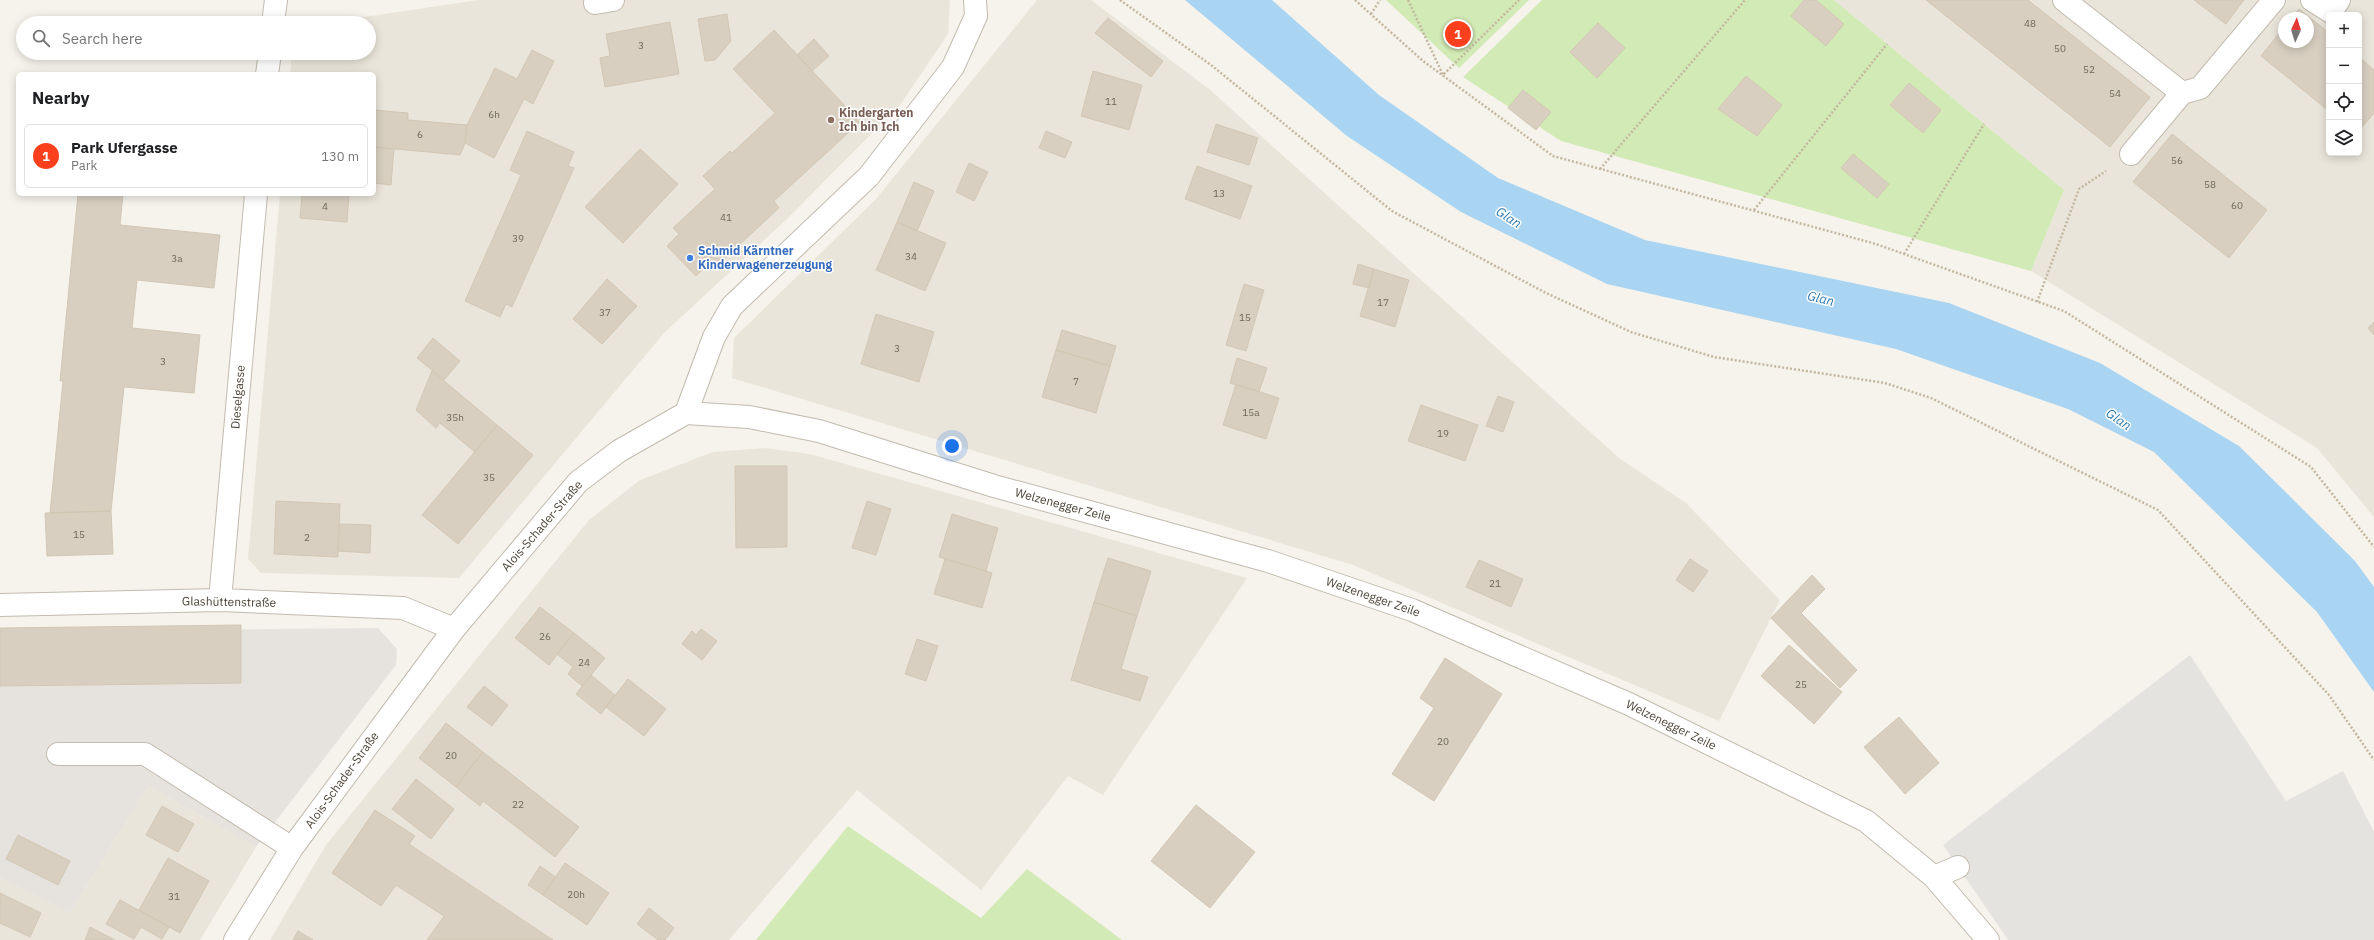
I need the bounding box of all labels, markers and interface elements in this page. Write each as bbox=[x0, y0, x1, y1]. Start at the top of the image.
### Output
north arrow bbox=[2278, 12, 2314, 48]
map controls bbox=[2326, 12, 2362, 156]
button: + bbox=[2326, 12, 2362, 48]
search box bbox=[16, 16, 376, 60]
house number: 48 bbox=[2024, 17, 2036, 30]
pin: 1 bbox=[1445, 19, 1471, 49]
icon: search bbox=[30, 27, 52, 49]
text: Search here bbox=[62, 29, 142, 48]
house number: 3 bbox=[638, 39, 644, 52]
house number: 50 bbox=[2054, 42, 2066, 55]
button: − bbox=[2326, 48, 2362, 84]
house number: 52 bbox=[2083, 63, 2095, 76]
button: locate bbox=[2326, 84, 2362, 120]
text: Nearby bbox=[32, 87, 90, 109]
house number: 54 bbox=[2109, 87, 2121, 100]
house number: 11 bbox=[1105, 95, 1117, 108]
place label: Kindergarten Ich bin Ich bbox=[839, 105, 913, 134]
house number: 6h bbox=[488, 108, 500, 121]
marker: Kindergarten Ich bin Ich bbox=[826, 115, 836, 125]
button: layers bbox=[2326, 120, 2362, 156]
house number: 6 bbox=[417, 128, 423, 141]
text: Park Ufergasse bbox=[71, 138, 178, 157]
text: 1 bbox=[42, 148, 50, 165]
text: 130 m bbox=[321, 148, 359, 165]
house number: 56 bbox=[2171, 154, 2183, 167]
text: Park bbox=[71, 157, 97, 174]
house number: 58 bbox=[2204, 178, 2216, 191]
house number: 13 bbox=[1213, 187, 1225, 200]
house number: 60 bbox=[2231, 199, 2243, 212]
house number: 4 bbox=[322, 200, 328, 213]
water label: Glan bbox=[1493, 203, 1525, 232]
house number: 41 bbox=[720, 211, 732, 224]
house number: 39 bbox=[512, 232, 524, 245]
place label: Schmid Kärntner Kinderwagenerzeugung bbox=[698, 243, 833, 272]
house number: 34 bbox=[905, 250, 917, 263]
house number: 3a bbox=[171, 252, 183, 265]
marker: Schmid Kärntner Kinderwagenerzeugung bbox=[685, 253, 695, 263]
water label: Glan bbox=[1806, 287, 1836, 310]
house number: 17 bbox=[1377, 296, 1389, 309]
house number: 37 bbox=[599, 306, 611, 319]
house number: 15 bbox=[1239, 311, 1251, 324]
house number: 3 bbox=[894, 342, 900, 355]
house number: 3 bbox=[160, 355, 166, 368]
street label: Dieselgasse bbox=[227, 364, 248, 430]
house number: 7 bbox=[1073, 375, 1079, 388]
water label: Glan bbox=[2103, 405, 2135, 434]
house number: 15a bbox=[1242, 406, 1260, 419]
house number: 35h bbox=[446, 411, 464, 424]
house number: 19 bbox=[1437, 427, 1449, 440]
your location bbox=[942, 436, 962, 456]
house number: 35 bbox=[483, 471, 495, 484]
street label: Alois-Schader-Straße bbox=[498, 477, 585, 574]
street label: Welzenegger Zeile bbox=[1014, 485, 1113, 525]
house number: 15 bbox=[73, 528, 85, 541]
house number: 2 bbox=[304, 531, 310, 544]
street label: Welzenegger Zeile bbox=[1324, 573, 1423, 620]
house number: 21 bbox=[1489, 577, 1501, 590]
street label: Glashüttenstraße bbox=[182, 593, 277, 610]
house number: 26 bbox=[539, 630, 551, 643]
house number: 24 bbox=[578, 656, 590, 669]
house number: 25 bbox=[1795, 678, 1807, 691]
street label: Welzenegger Zeile bbox=[1624, 696, 1719, 753]
street label: Alois-Schader-Straße bbox=[302, 728, 382, 831]
house number: 20 bbox=[1437, 735, 1449, 748]
house number: 20 bbox=[445, 749, 457, 762]
house number: 22 bbox=[512, 798, 524, 811]
house number: 20h bbox=[567, 888, 585, 901]
house number: 31 bbox=[168, 890, 180, 903]

